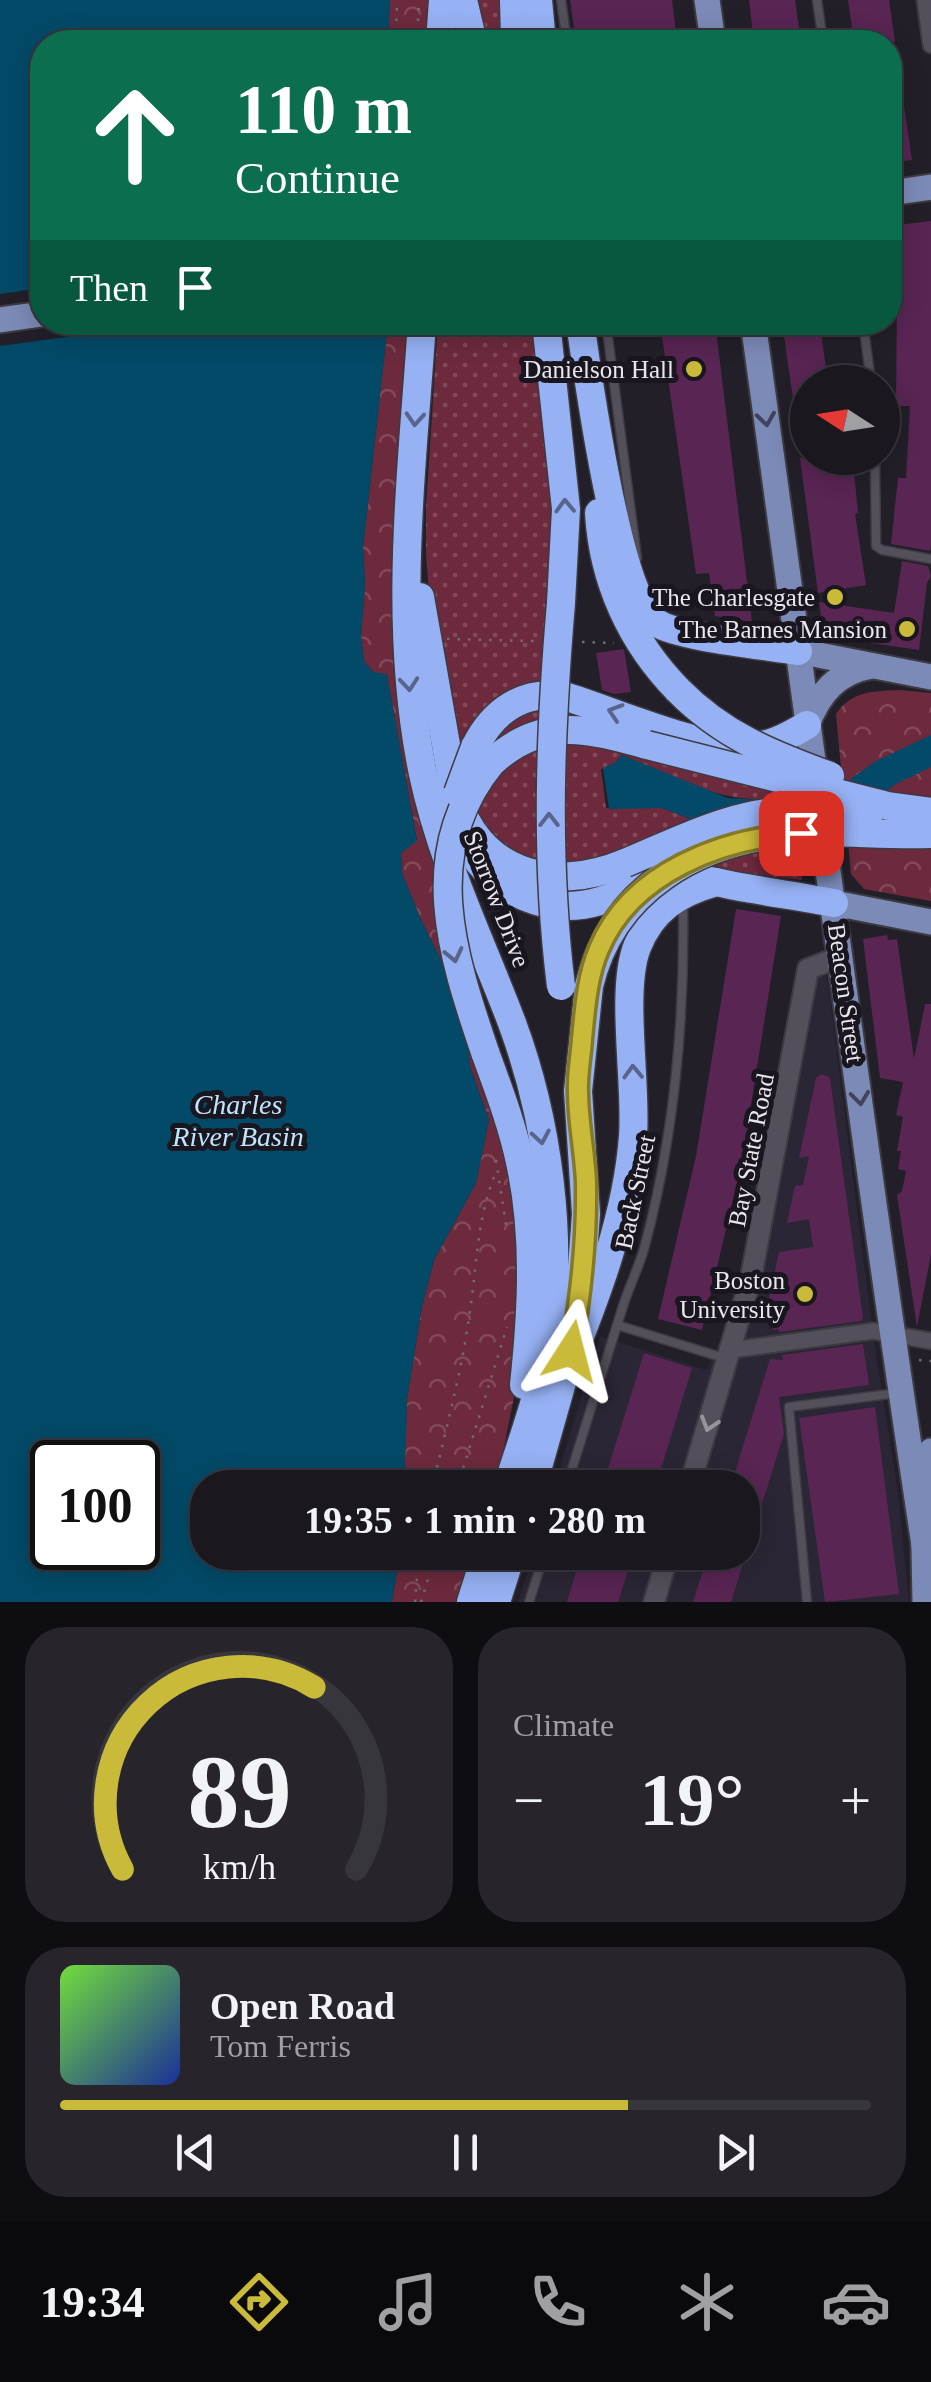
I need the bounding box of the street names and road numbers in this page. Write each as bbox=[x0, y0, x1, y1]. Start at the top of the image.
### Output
street label: Storrow Drive bbox=[459, 827, 535, 971]
street label: Beacon Street bbox=[823, 922, 869, 1064]
street label: Bay State Road bbox=[723, 1071, 779, 1229]
street label: Back Street bbox=[610, 1132, 660, 1252]

